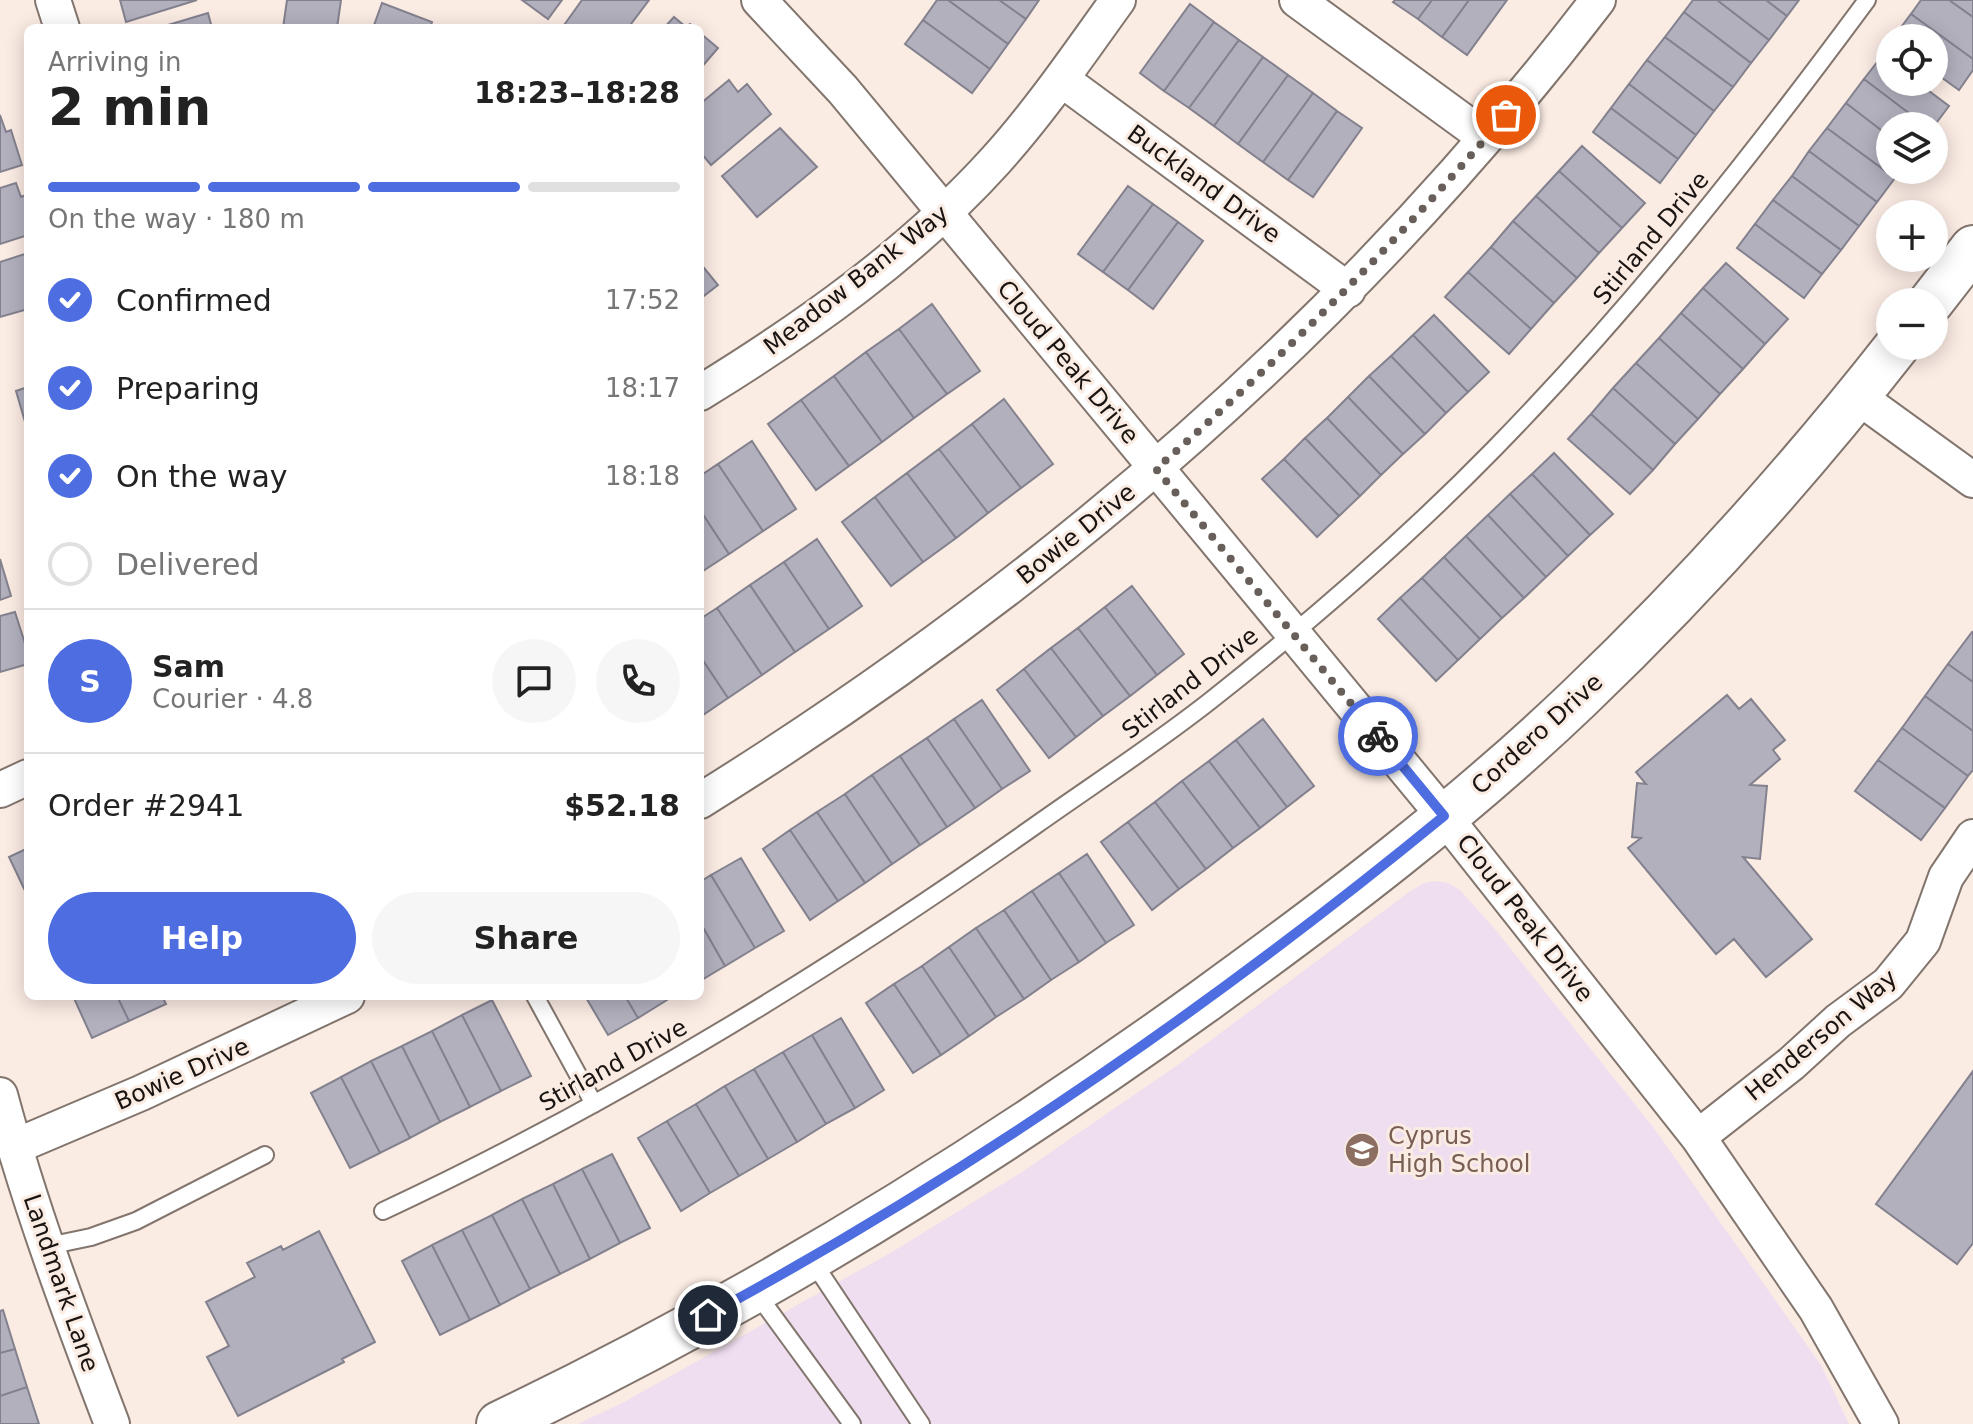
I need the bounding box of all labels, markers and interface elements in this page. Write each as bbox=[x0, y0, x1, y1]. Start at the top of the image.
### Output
map controls bbox=[1876, 24, 1948, 360]
button: locate bbox=[1876, 24, 1948, 96]
text: Arriving in bbox=[48, 47, 182, 77]
text: 18:23–18:28 bbox=[474, 75, 680, 110]
text: 2 min bbox=[48, 77, 211, 137]
pin bbox=[1472, 81, 1540, 149]
icon: bag bbox=[1484, 93, 1528, 137]
button: layers bbox=[1876, 112, 1948, 184]
street label: Buckland Drive bbox=[1122, 119, 1286, 249]
street label: Stirland Drive bbox=[1587, 166, 1715, 310]
street label: Meadow Bank Way bbox=[758, 199, 954, 361]
button: + bbox=[1876, 200, 1948, 272]
text: On the way · 180 m bbox=[48, 204, 305, 234]
street label: Cloud Peak Drive bbox=[991, 275, 1145, 449]
icon: check bbox=[48, 278, 92, 322]
text: Confirmed bbox=[116, 283, 272, 318]
text: 17:52 bbox=[605, 285, 680, 315]
button: − bbox=[1876, 288, 1948, 360]
icon: check bbox=[48, 366, 92, 410]
text: Preparing bbox=[116, 371, 260, 406]
text: 18:17 bbox=[605, 373, 680, 403]
icon: check bbox=[48, 454, 92, 498]
text: On the way bbox=[116, 459, 288, 494]
text: 18:18 bbox=[605, 461, 680, 491]
street label: Bowie Drive bbox=[1011, 478, 1141, 590]
text: Delivered bbox=[116, 547, 260, 582]
street label: Stirland Drive bbox=[1117, 621, 1263, 745]
button: chat bbox=[492, 639, 576, 723]
button: phone bbox=[596, 639, 680, 723]
text: Sam bbox=[152, 649, 225, 684]
text: S bbox=[79, 664, 101, 699]
street label: Cordero Drive bbox=[1466, 668, 1608, 800]
text: Courier · 4.8 bbox=[152, 684, 313, 714]
courier bbox=[1338, 696, 1418, 776]
icon: bike bbox=[1356, 714, 1400, 758]
text: Order #2941 bbox=[48, 788, 244, 823]
text: $52.18 bbox=[564, 788, 680, 823]
street label: Cloud Peak Drive bbox=[1451, 829, 1599, 1007]
button: Help bbox=[48, 892, 356, 984]
button: Share bbox=[372, 892, 680, 984]
street label: Henderson Way bbox=[1740, 964, 1902, 1106]
street label: Stirland Drive bbox=[534, 1013, 692, 1117]
street label: Bowie Drive bbox=[111, 1032, 253, 1116]
place label: Cyprus High School bbox=[1388, 1122, 1530, 1178]
school or university icon: Cyprus High School bbox=[1343, 1131, 1381, 1169]
street label: Landmark Lane bbox=[17, 1190, 105, 1376]
pin bbox=[674, 1281, 742, 1349]
icon: home bbox=[686, 1293, 730, 1337]

